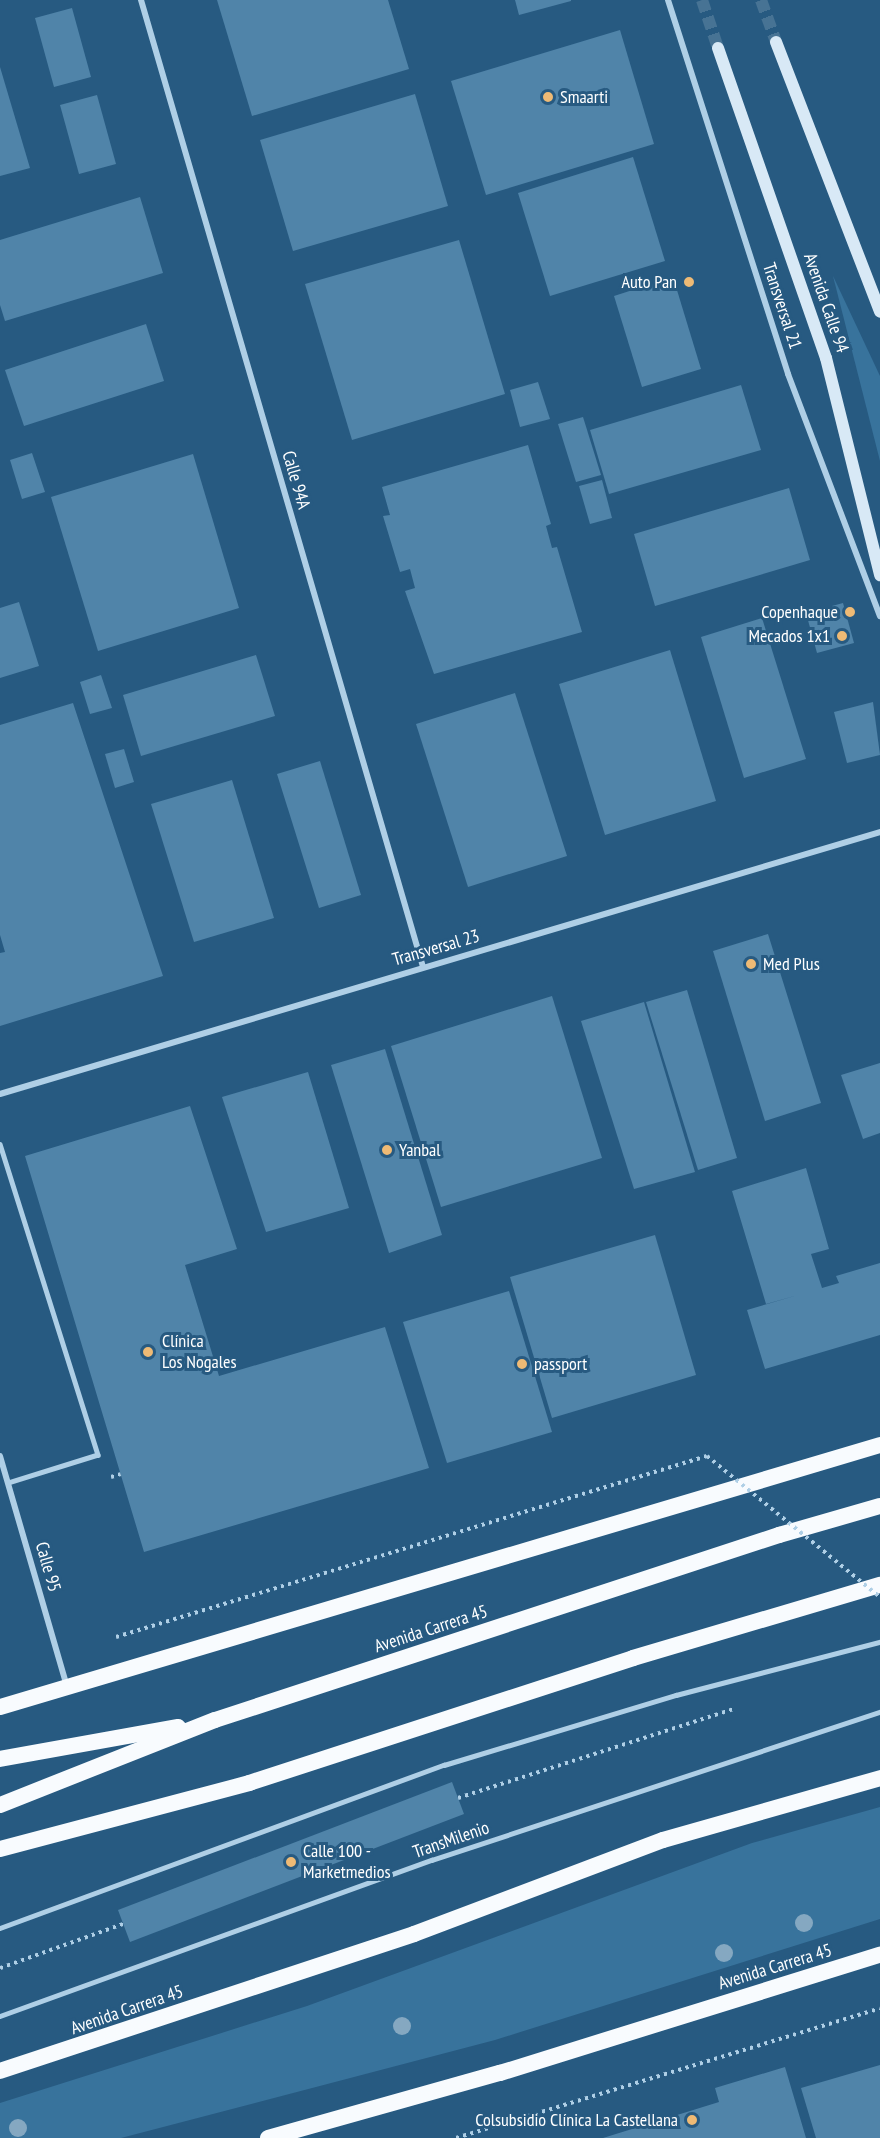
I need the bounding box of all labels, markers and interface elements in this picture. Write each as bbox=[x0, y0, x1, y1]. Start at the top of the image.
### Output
place label: Smaarti bbox=[560, 86, 608, 108]
marker: Smaarti bbox=[541, 90, 555, 104]
street label: Avenida Calle 94 bbox=[799, 250, 853, 356]
street label: Transversal 21 bbox=[758, 260, 806, 352]
place label: Auto Pan bbox=[622, 271, 677, 293]
marker: Auto Pan bbox=[682, 275, 696, 289]
street label: Calle 94A bbox=[277, 448, 315, 512]
place label: Copenhaque bbox=[761, 601, 838, 623]
marker: Copenhaque bbox=[843, 605, 857, 619]
place label: Mecados 1x1 bbox=[749, 625, 830, 647]
marker: Mecados 1x1 bbox=[835, 629, 849, 643]
street label: Transversal 23 bbox=[390, 925, 482, 971]
place label: Med Plus bbox=[763, 953, 820, 975]
marker: Med Plus bbox=[744, 957, 758, 971]
place label: Yanbal bbox=[399, 1139, 440, 1161]
marker: Yanbal bbox=[380, 1143, 394, 1157]
place label: Clínica Los Nogales bbox=[162, 1331, 237, 1374]
marker: Clínica Los Nogales bbox=[139, 1343, 157, 1361]
place label: passport bbox=[534, 1353, 587, 1375]
marker: passport bbox=[515, 1357, 529, 1371]
street label: Calle 95 bbox=[31, 1539, 65, 1595]
street label: Avenida Carrera 45 bbox=[372, 1601, 490, 1657]
street label: TransMilenio bbox=[410, 1817, 492, 1863]
place label: Calle 100 - Marketmedios bbox=[303, 1841, 390, 1884]
marker: Calle 100 - Marketmedios bbox=[284, 1855, 298, 1869]
street label: Avenida Carrera 45 bbox=[716, 1939, 834, 1995]
street label: Avenida Carrera 45 bbox=[68, 1981, 186, 2039]
place label: Colsubsidio Clínica La Castellana bbox=[475, 2109, 678, 2131]
marker: Colsubsidio Clínica La Castellana bbox=[683, 2111, 701, 2129]

